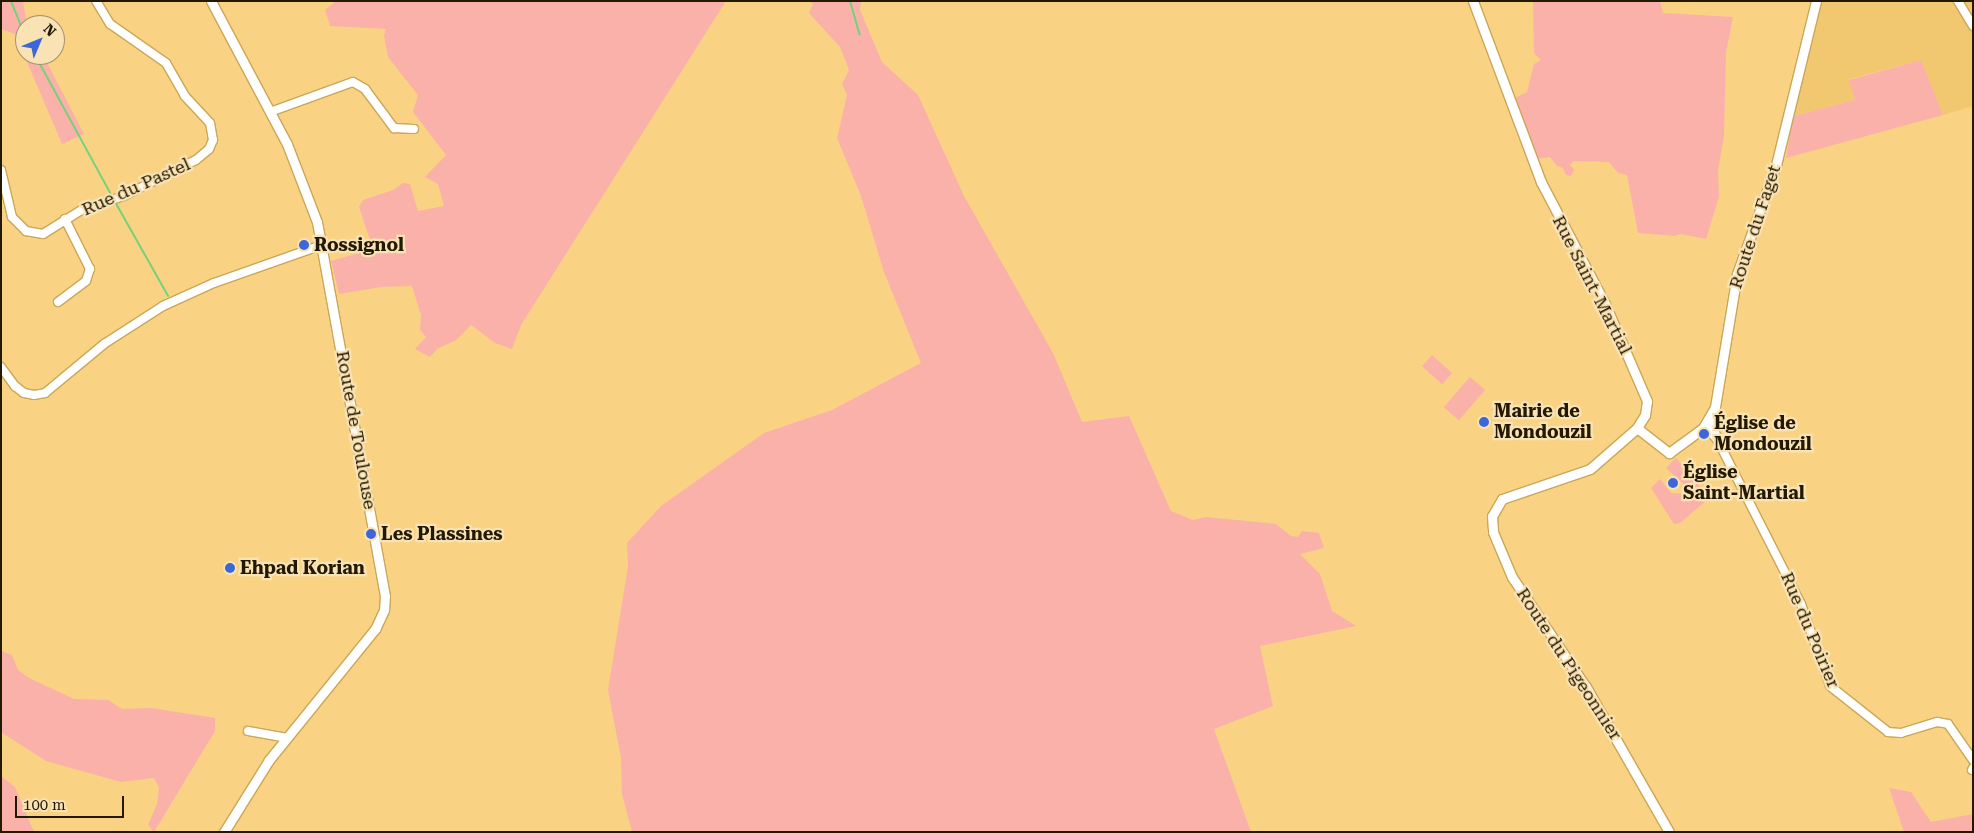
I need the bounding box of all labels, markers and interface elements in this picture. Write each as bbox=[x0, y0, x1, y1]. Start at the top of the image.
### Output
north arrow bbox=[15, 15, 65, 65]
text: N bbox=[40, 21, 59, 40]
street label: Rue du Pastel bbox=[78, 153, 194, 221]
street label: Route du Faget bbox=[1725, 162, 1785, 292]
street label: Rue Saint-Martial bbox=[1548, 212, 1636, 358]
place label: Rossignol bbox=[314, 234, 404, 256]
marker: Rossignol bbox=[298, 239, 310, 251]
street label: Route de Toulouse bbox=[331, 349, 381, 511]
place label: Mairie de Mondouzil bbox=[1494, 401, 1592, 444]
place label: Église de Mondouzil bbox=[1714, 413, 1812, 456]
marker: Mairie de Mondouzil bbox=[1478, 416, 1490, 428]
marker: Église de Mondouzil bbox=[1698, 428, 1710, 440]
place label: Église Saint-Martial bbox=[1683, 462, 1805, 504]
marker: Église Saint-Martial bbox=[1667, 477, 1679, 489]
place label: Les Plassines bbox=[381, 523, 503, 545]
marker: Les Plassines bbox=[365, 528, 377, 540]
place label: Ehpad Korian bbox=[240, 557, 365, 579]
marker: Ehpad Korian bbox=[224, 562, 236, 574]
street label: Rue du Poirier bbox=[1776, 569, 1844, 691]
street label: Route du Pigeonnier bbox=[1512, 584, 1626, 744]
scale bar bbox=[18, 786, 126, 818]
text: 100 m bbox=[23, 796, 66, 814]

